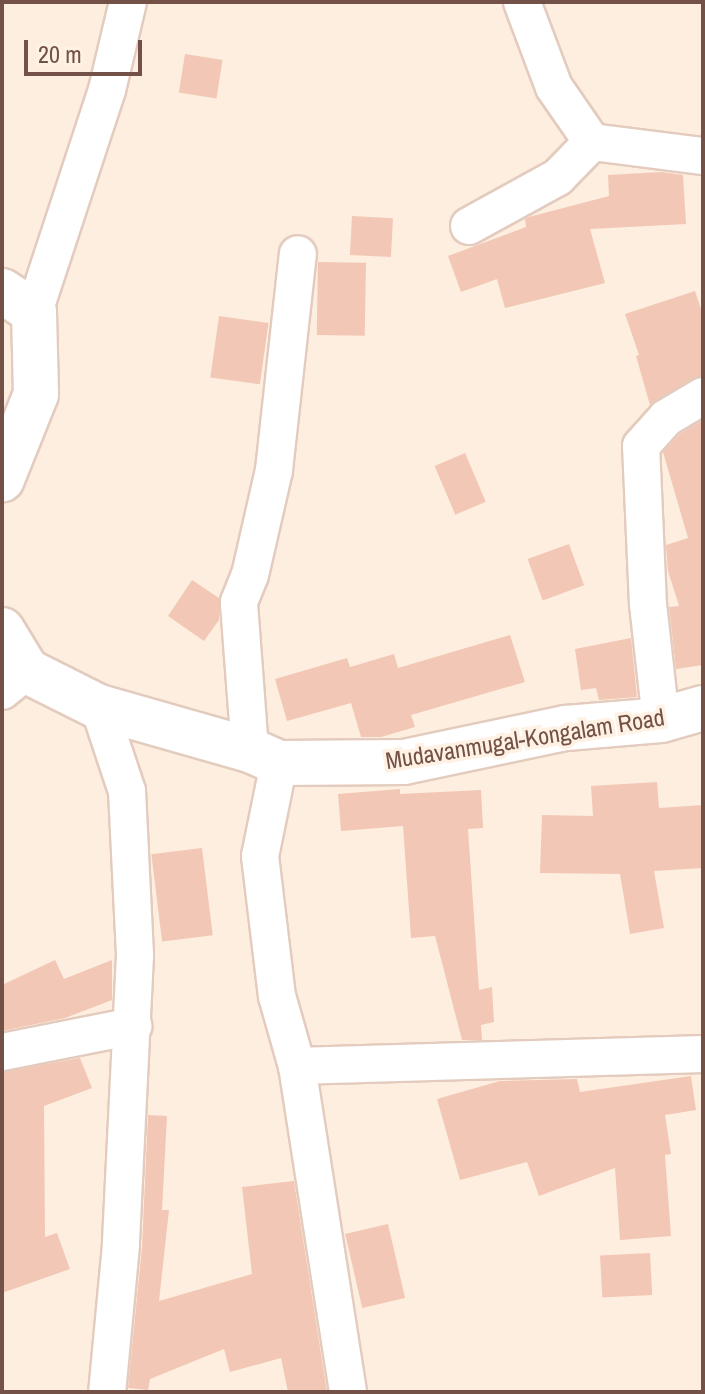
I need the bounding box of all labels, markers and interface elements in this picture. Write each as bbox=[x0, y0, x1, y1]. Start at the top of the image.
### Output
scale bar bbox=[28, 24, 146, 74]
text: 20 m bbox=[38, 38, 82, 70]
street label: Mudavanmugal-Kongalam Road bbox=[383, 703, 667, 775]

